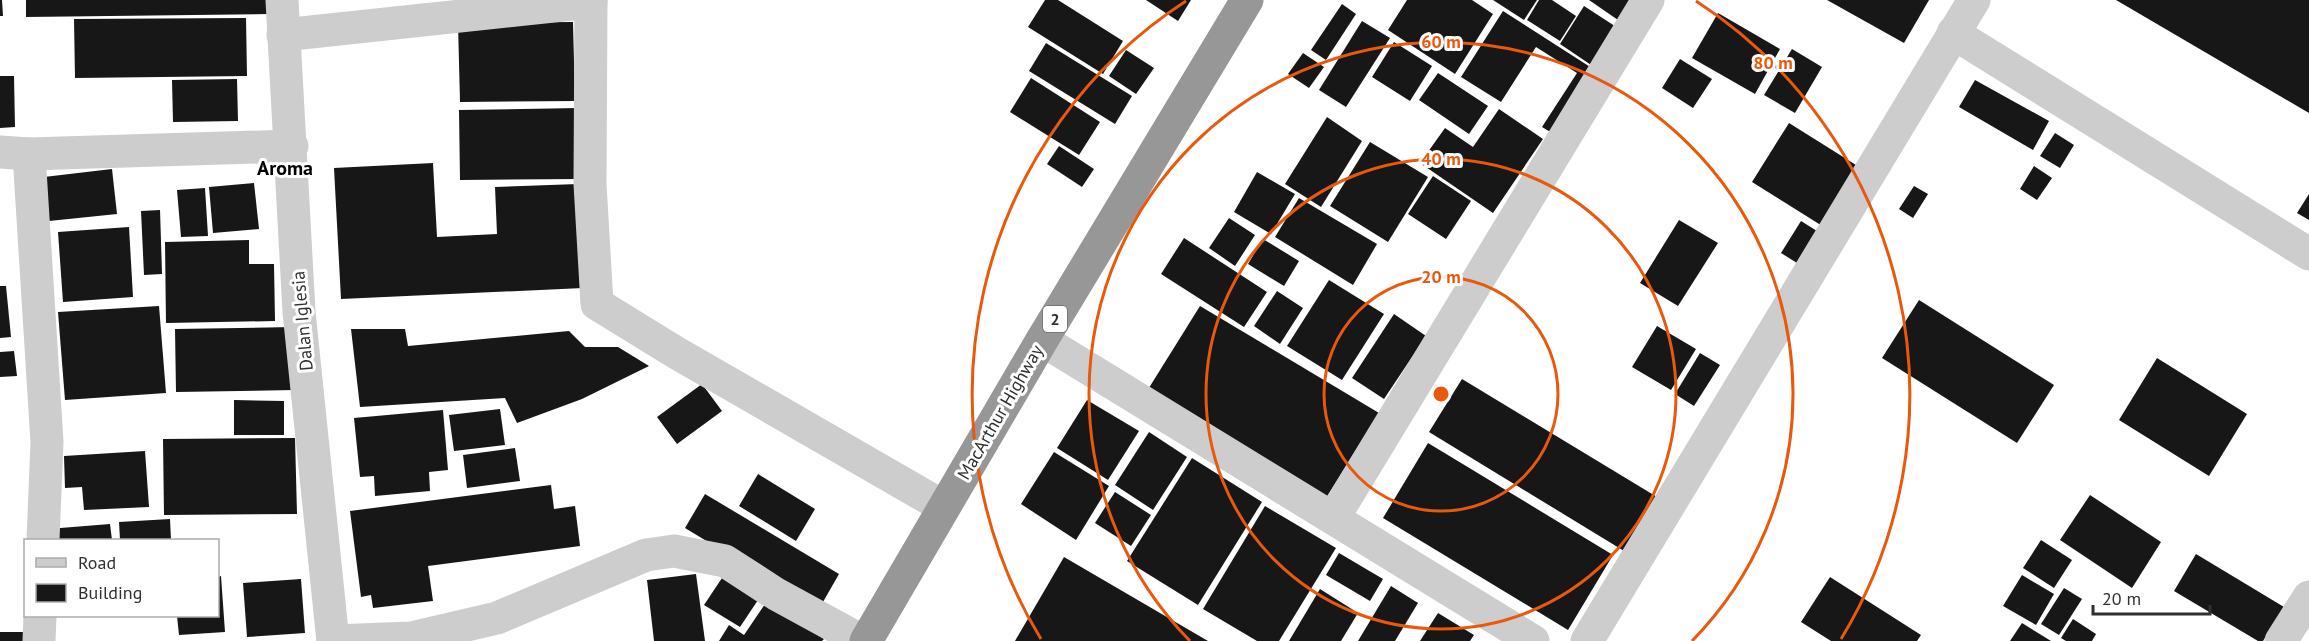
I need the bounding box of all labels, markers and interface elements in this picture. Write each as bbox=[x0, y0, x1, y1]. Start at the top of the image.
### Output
text: 60 m bbox=[1421, 30, 1461, 53]
text: 80 m bbox=[1753, 51, 1793, 74]
text: 40 m bbox=[1421, 147, 1461, 170]
district label: Aroma bbox=[257, 155, 313, 181]
text: 20 m bbox=[1421, 265, 1461, 288]
street label: Dalan Iglesia bbox=[286, 270, 318, 372]
road number: 2 bbox=[1043, 306, 1067, 332]
street label: MacArthur Highway bbox=[952, 340, 1048, 484]
centre of rings bbox=[1431, 384, 1451, 404]
legend bbox=[24, 539, 219, 617]
text: Road bbox=[78, 551, 116, 574]
scale bar bbox=[2093, 578, 2210, 616]
text: Building bbox=[78, 581, 142, 604]
text: 20 m bbox=[2102, 587, 2141, 610]

